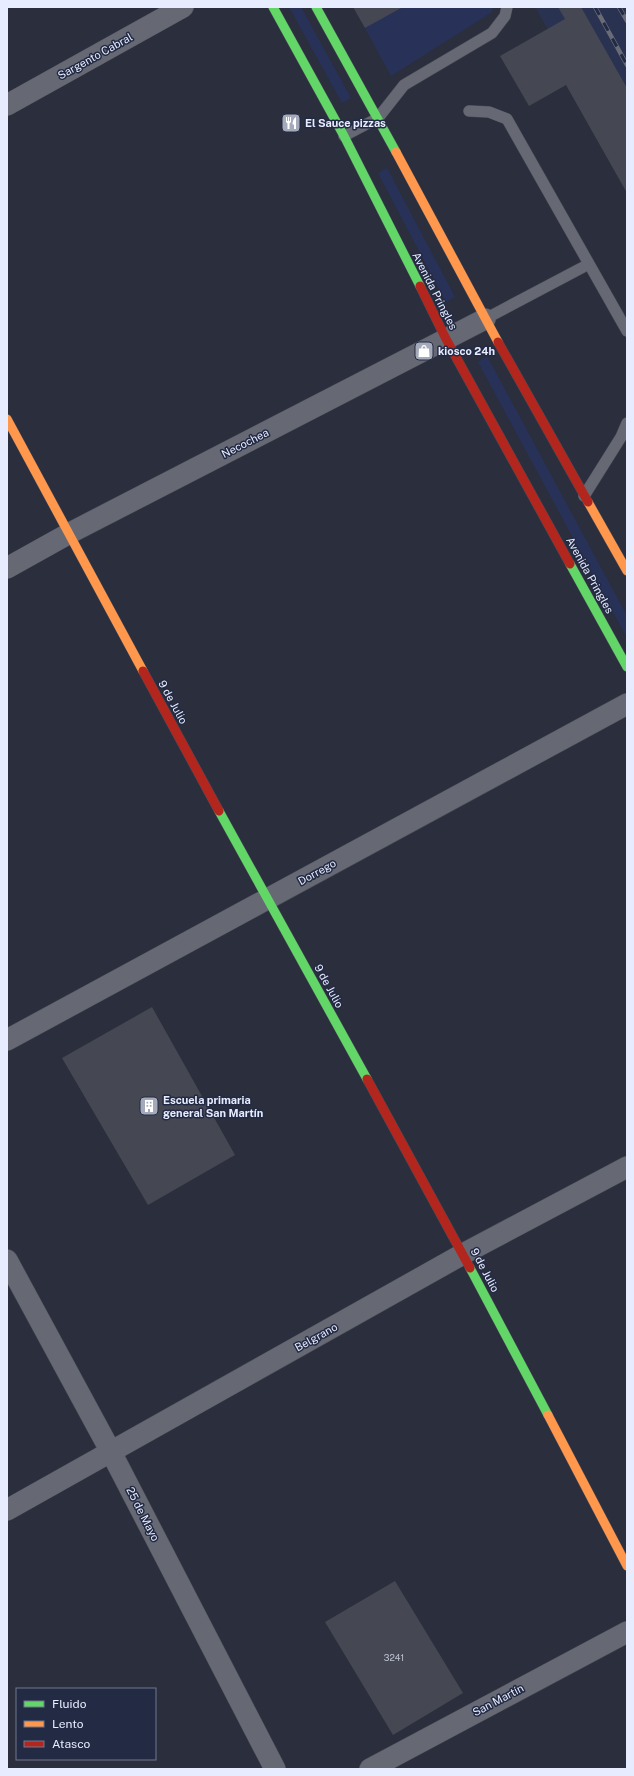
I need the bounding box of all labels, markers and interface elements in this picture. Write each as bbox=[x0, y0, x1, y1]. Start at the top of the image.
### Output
street label: Sargento Cabral bbox=[56, 31, 134, 81]
restaurant icon: El Sauce pizzas bbox=[280, 112, 302, 134]
place label: El Sauce pizzas bbox=[305, 117, 386, 129]
street label: Avenida Pringles bbox=[410, 250, 460, 332]
shop icon: kiosco 24h bbox=[413, 340, 435, 362]
place label: kiosco 24h bbox=[438, 345, 495, 357]
street label: Necochea bbox=[220, 426, 270, 460]
street label: Avenida Pringles bbox=[564, 535, 616, 616]
street label: 9 de Julio bbox=[156, 678, 190, 726]
street label: Dorrego bbox=[296, 857, 338, 887]
street label: 9 de Julio bbox=[312, 962, 346, 1010]
place label: Escuela primaria general San Martín bbox=[163, 1094, 263, 1119]
building icon: Escuela primaria general San Martín bbox=[138, 1095, 160, 1117]
street label: 9 de Julio bbox=[468, 1246, 502, 1294]
street label: Belgrano bbox=[293, 1320, 339, 1354]
street label: 25 de Mayo bbox=[124, 1485, 162, 1543]
house number: 3241 bbox=[384, 1652, 404, 1663]
street label: San Martín bbox=[471, 1682, 525, 1718]
legend bbox=[16, 1688, 156, 1760]
text: Fluido bbox=[52, 1697, 87, 1711]
text: Lento bbox=[52, 1717, 84, 1731]
text: Atasco bbox=[52, 1737, 91, 1751]

